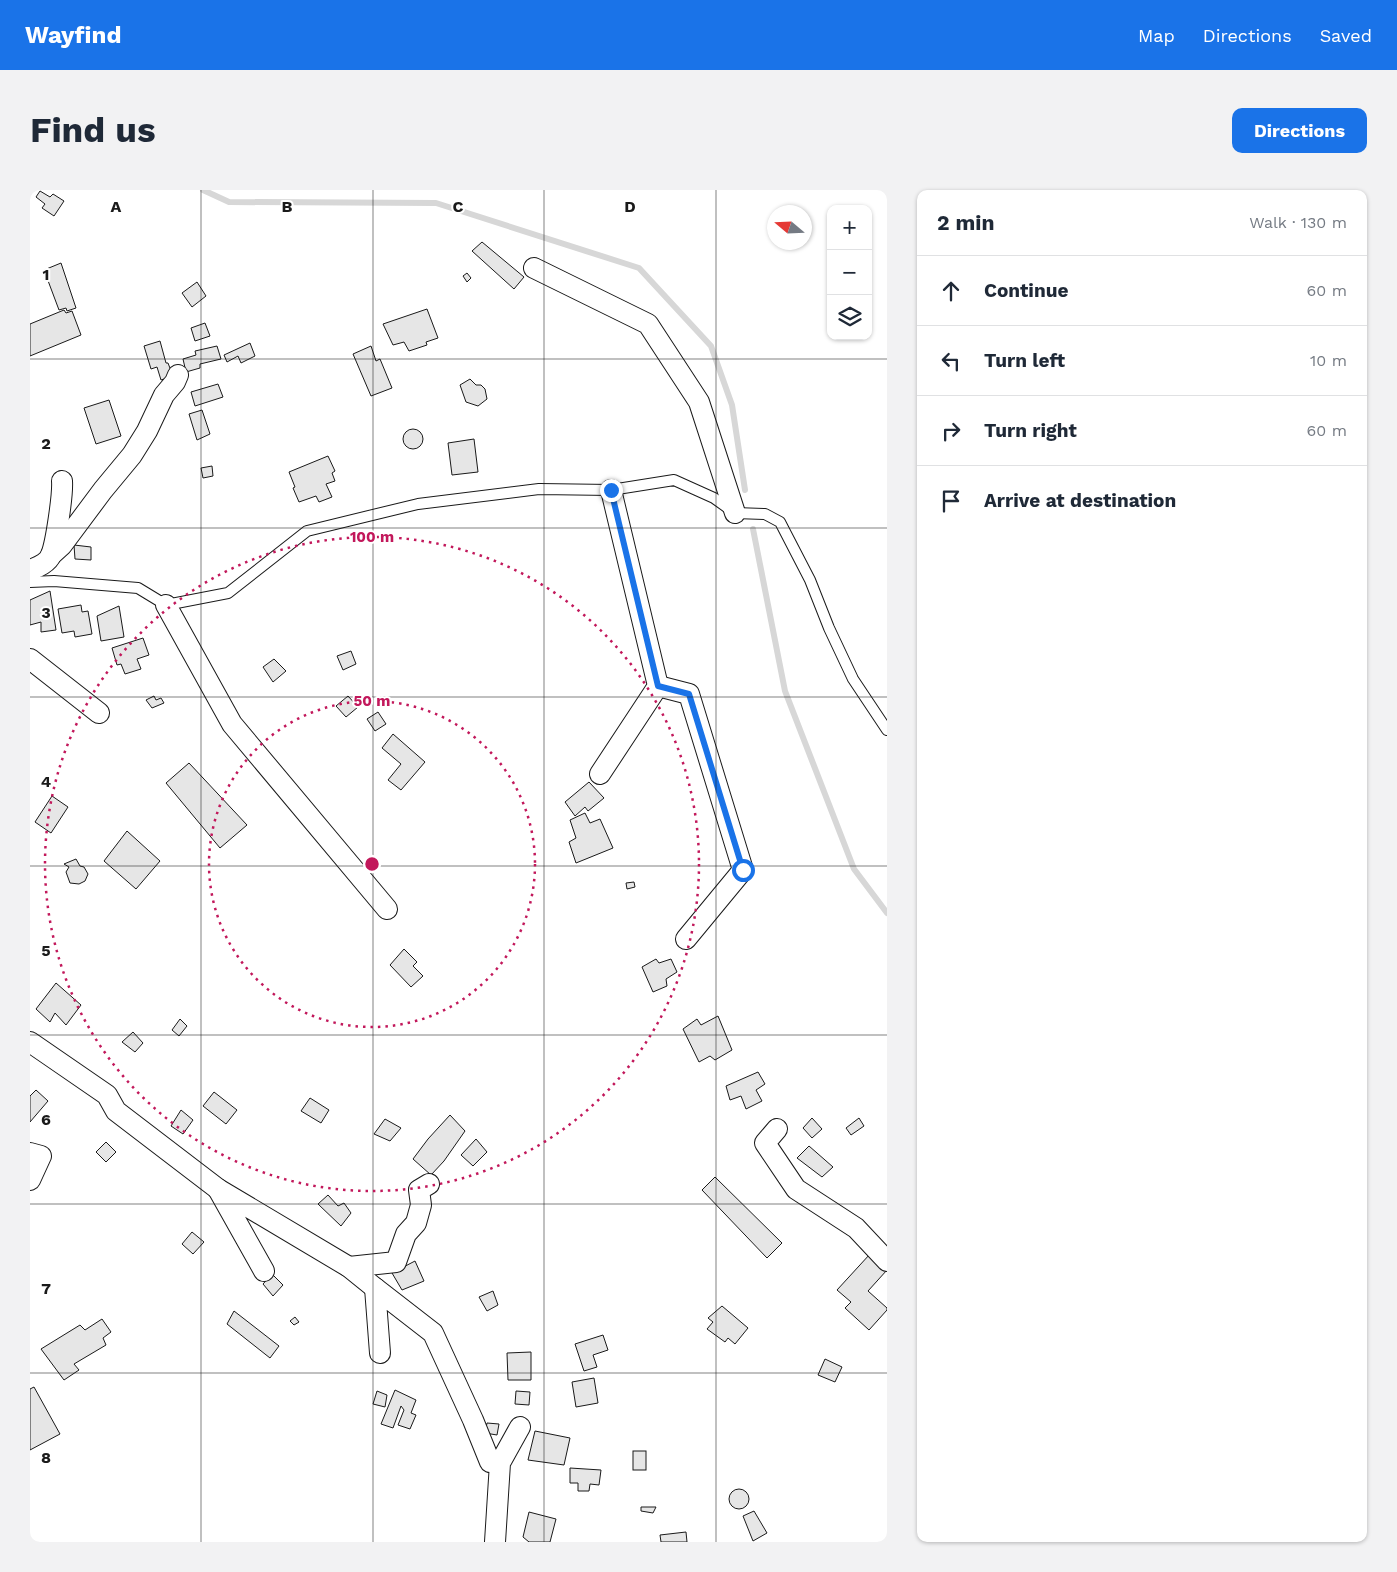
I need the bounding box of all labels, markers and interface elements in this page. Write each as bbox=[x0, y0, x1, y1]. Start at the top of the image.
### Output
text: Wayfind bbox=[25, 21, 121, 49]
text: Map bbox=[1138, 25, 1175, 46]
text: Directions bbox=[1203, 25, 1292, 46]
text: Saved bbox=[1320, 25, 1372, 46]
button: Directions bbox=[1232, 108, 1367, 153]
text: Find us bbox=[30, 109, 156, 151]
text: A bbox=[111, 197, 122, 216]
text: B bbox=[282, 197, 293, 216]
text: C bbox=[453, 197, 464, 216]
text: D bbox=[624, 197, 636, 216]
north arrow bbox=[767, 205, 812, 250]
map controls bbox=[827, 205, 872, 340]
button: + bbox=[827, 205, 872, 250]
text: 2 min bbox=[937, 210, 994, 235]
text: Walk · 130 m bbox=[1249, 213, 1347, 232]
button: − bbox=[827, 250, 872, 295]
text: 1 bbox=[43, 265, 49, 284]
icon: ahead bbox=[937, 277, 965, 305]
text: Continue bbox=[984, 279, 1068, 302]
text: 60 m bbox=[1307, 281, 1347, 300]
button: layers bbox=[827, 295, 872, 340]
icon: left bbox=[937, 347, 965, 375]
text: Turn left bbox=[984, 349, 1065, 372]
text: 10 m bbox=[1310, 351, 1347, 370]
icon: right bbox=[937, 417, 965, 445]
text: Turn right bbox=[984, 419, 1077, 442]
text: 60 m bbox=[1307, 421, 1347, 440]
text: 2 bbox=[41, 434, 51, 453]
route end bbox=[600, 479, 623, 502]
icon: arrive bbox=[937, 487, 965, 515]
text: Arrive at destination bbox=[984, 489, 1176, 512]
text: 100 m bbox=[350, 528, 394, 546]
text: 3 bbox=[41, 603, 51, 622]
text: 50 m bbox=[354, 692, 390, 710]
text: 4 bbox=[41, 772, 51, 791]
centre of rings bbox=[363, 855, 381, 873]
route start bbox=[732, 859, 755, 882]
text: 5 bbox=[41, 941, 51, 960]
text: 6 bbox=[41, 1110, 51, 1129]
text: 7 bbox=[41, 1279, 51, 1298]
text: 8 bbox=[41, 1448, 51, 1467]

